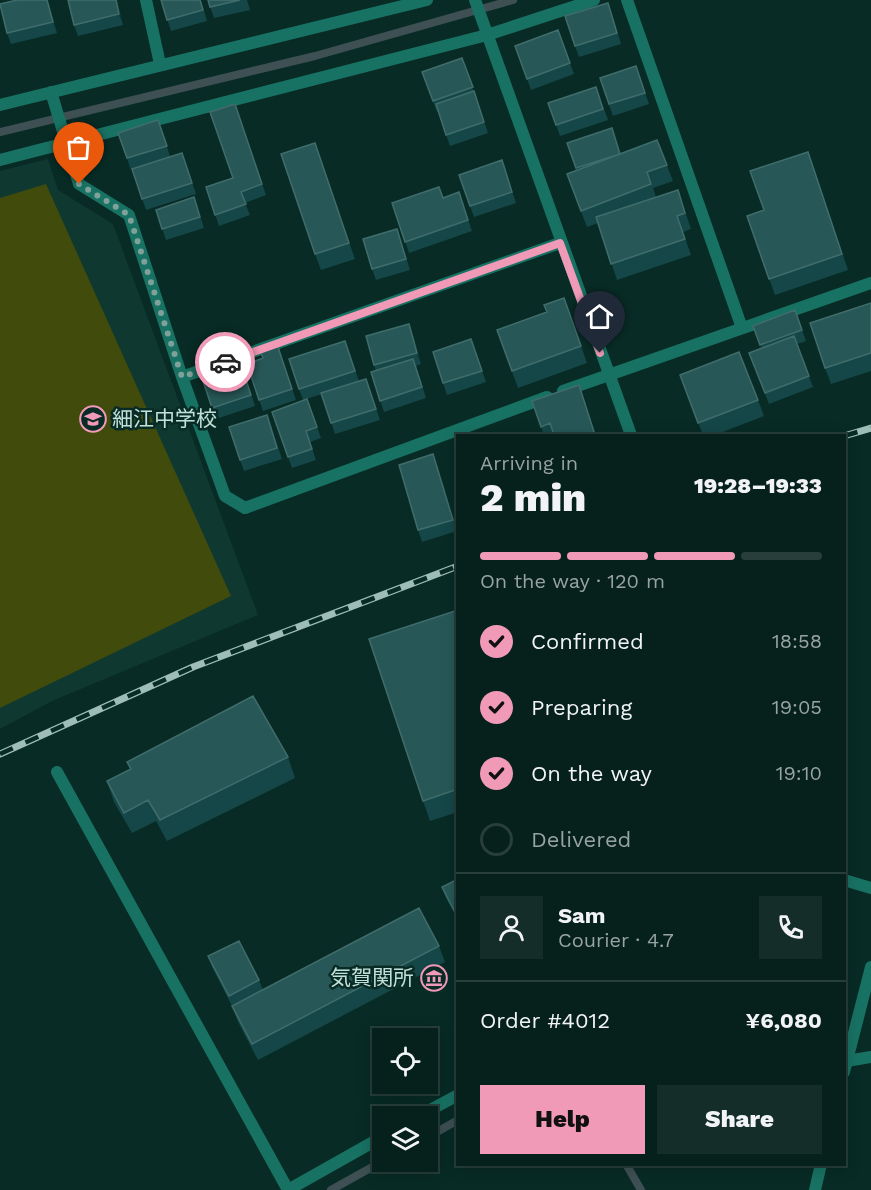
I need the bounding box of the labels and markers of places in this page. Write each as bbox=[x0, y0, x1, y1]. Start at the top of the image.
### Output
pin bbox=[53, 122, 104, 184]
pin bbox=[574, 291, 625, 353]
school or university icon: 細江中学校 bbox=[78, 404, 108, 434]
place label: 細江中学校 bbox=[112, 406, 217, 431]
museum icon: 気賀関所 bbox=[419, 963, 449, 993]
place label: 気賀関所 bbox=[330, 965, 414, 990]

